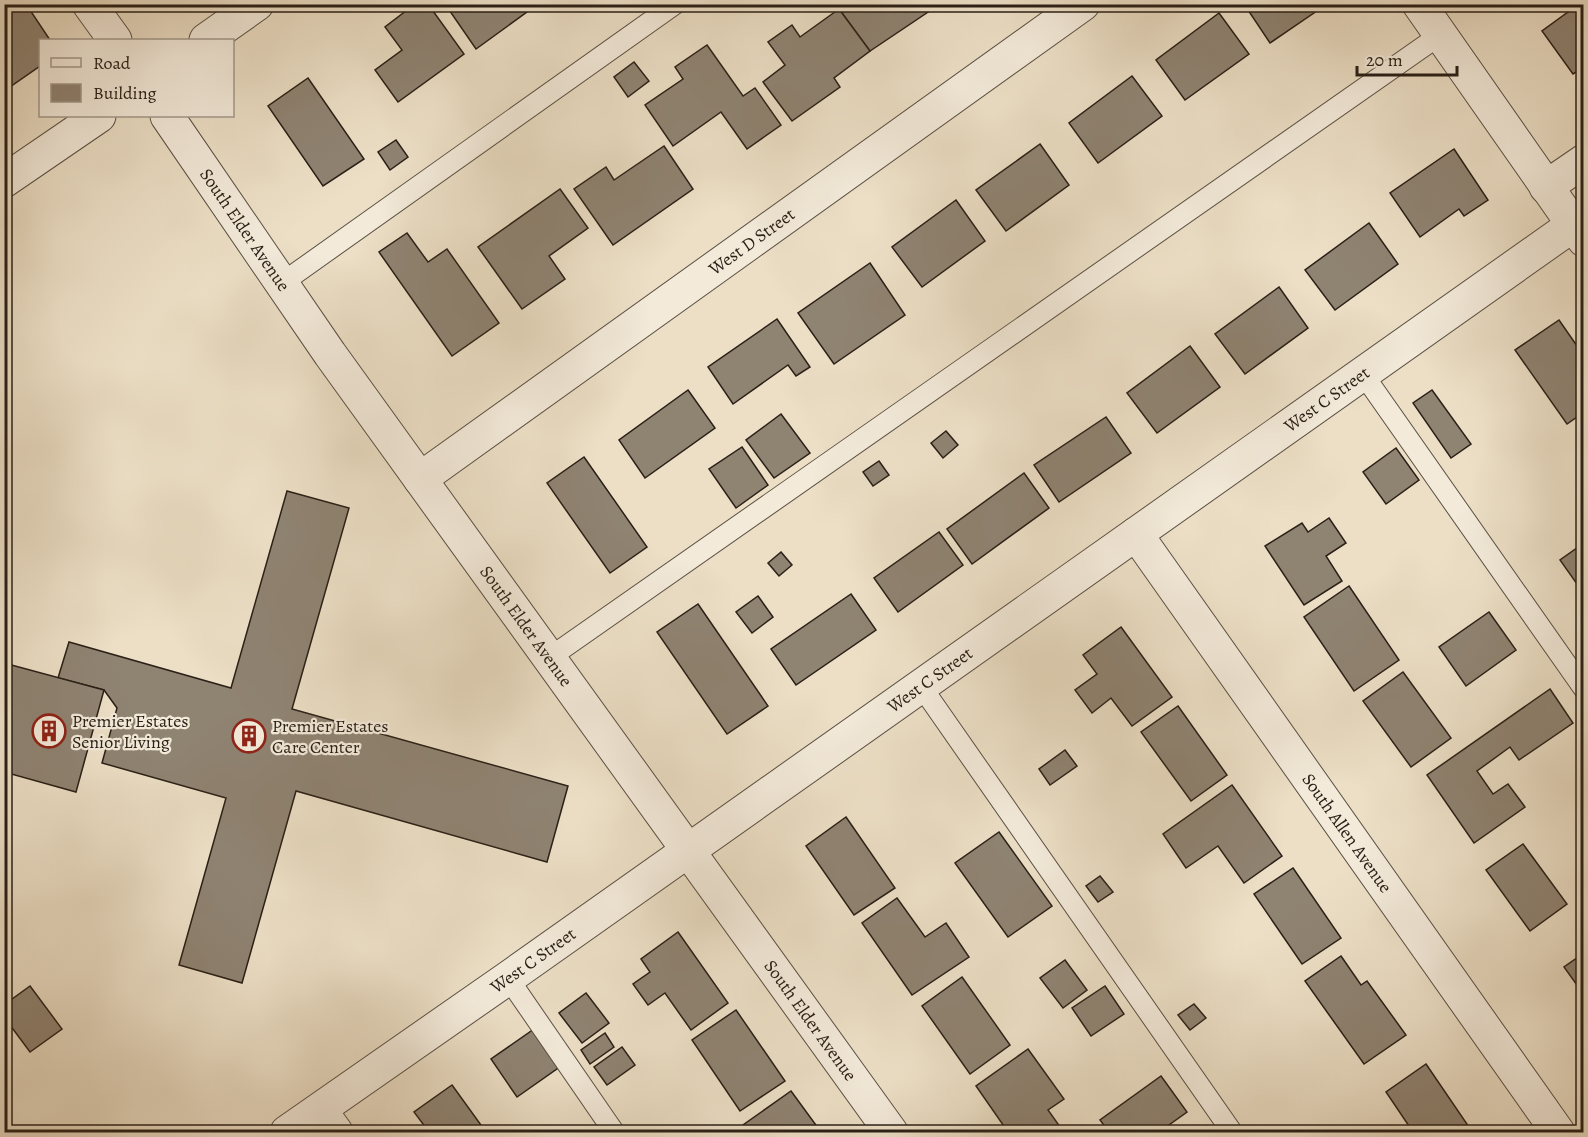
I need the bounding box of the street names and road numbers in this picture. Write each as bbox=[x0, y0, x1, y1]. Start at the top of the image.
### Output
street label: South Elder Avenue bbox=[194, 164, 296, 296]
street label: West D Street bbox=[703, 202, 800, 281]
street label: West C Street bbox=[1278, 361, 1374, 438]
street label: South Elder Avenue bbox=[474, 561, 578, 692]
street label: West C Street bbox=[881, 641, 977, 719]
street label: South Allen Avenue bbox=[1297, 768, 1398, 898]
street label: West C Street bbox=[485, 922, 581, 999]
street label: South Elder Avenue bbox=[759, 955, 862, 1086]

